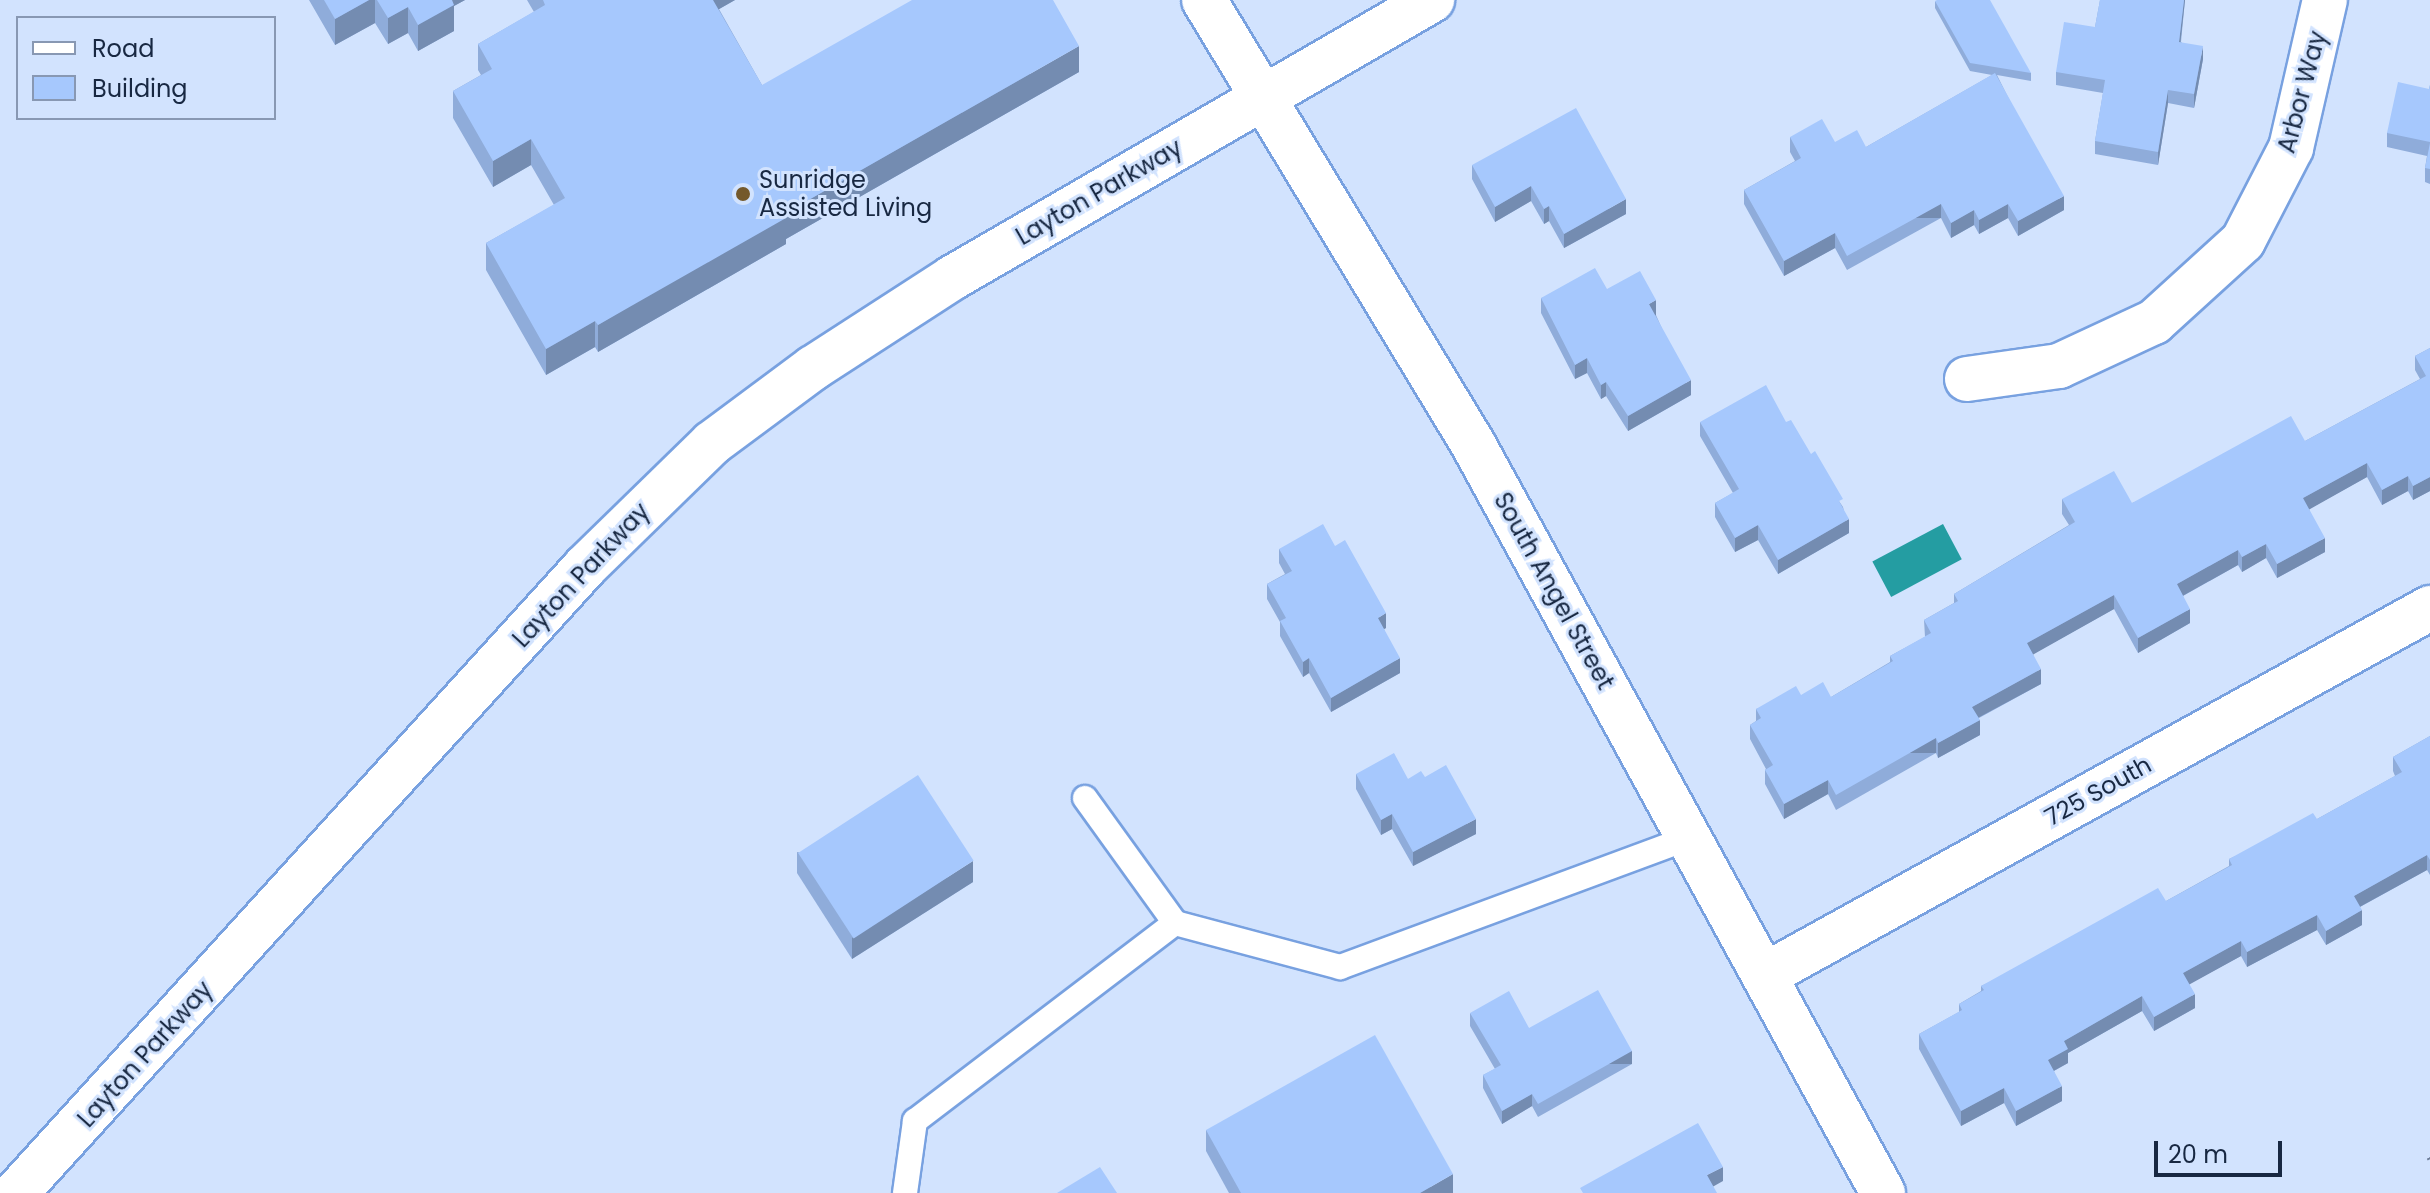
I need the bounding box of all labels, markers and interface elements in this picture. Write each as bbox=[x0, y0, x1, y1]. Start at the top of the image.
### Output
legend bbox=[16, 16, 276, 120]
street label: Arbor Way bbox=[2272, 28, 2332, 156]
text: Road bbox=[92, 32, 154, 65]
text: Building bbox=[92, 72, 188, 105]
street label: Layton Parkway bbox=[1011, 133, 1187, 251]
place label: Sunridge Assisted Living bbox=[759, 166, 932, 222]
marker: Sunridge Assisted Living bbox=[734, 185, 752, 203]
street label: South Angel Street bbox=[1488, 488, 1620, 694]
street label: Layton Parkway bbox=[507, 497, 655, 653]
street label: 725 South bbox=[2040, 750, 2156, 832]
street label: Layton Parkway bbox=[72, 975, 218, 1133]
scale bar bbox=[2158, 1125, 2286, 1175]
text: 20 m bbox=[2168, 1138, 2228, 1171]

